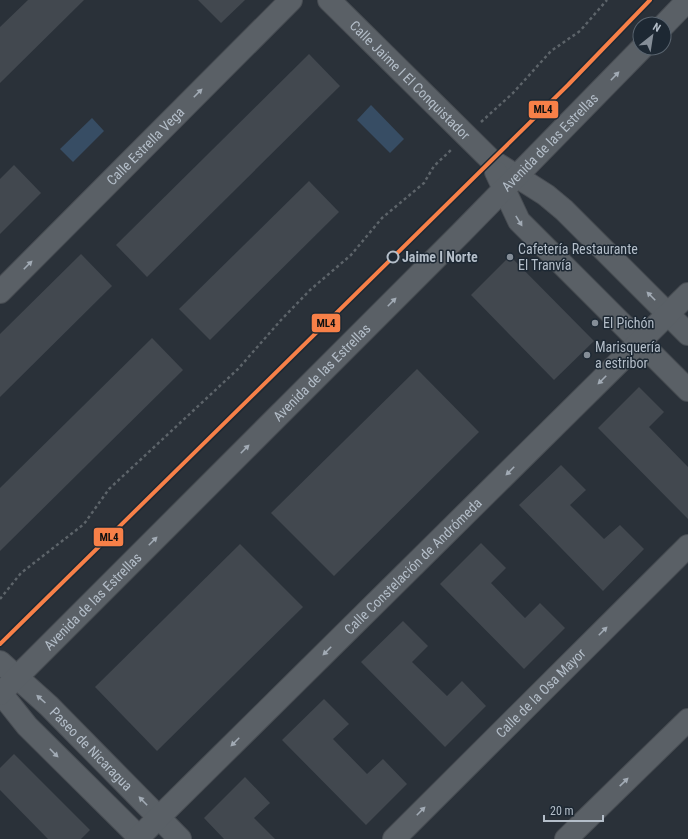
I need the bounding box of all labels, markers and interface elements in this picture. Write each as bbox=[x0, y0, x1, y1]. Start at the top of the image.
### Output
north arrow bbox=[632, 16, 672, 56]
street label: Calle Jaime I El Conquistador bbox=[347, 17, 473, 143]
text: N bbox=[651, 20, 663, 35]
one-way arrow bbox=[610, 71, 620, 81]
one-way arrow bbox=[193, 88, 203, 98]
street label: Avenida de las Estrellas bbox=[498, 90, 601, 195]
line badge: ML4 bbox=[528, 100, 559, 119]
text: ML4 bbox=[533, 103, 553, 116]
street label: Calle Estrella Vega bbox=[103, 104, 188, 188]
one-way arrow bbox=[516, 215, 523, 226]
place label: Cafetería Restaurante El Tranvía bbox=[518, 241, 638, 273]
place label: Jaime I Norte bbox=[402, 249, 478, 265]
marker: Jaime I Norte bbox=[386, 250, 400, 264]
marker: Cafetería Restaurante El Tranvía bbox=[505, 252, 515, 262]
one-way arrow bbox=[23, 260, 32, 270]
one-way arrow bbox=[646, 291, 656, 301]
one-way arrow bbox=[387, 297, 397, 307]
line badge: ML4 bbox=[311, 313, 341, 333]
place label: El Pichón bbox=[603, 315, 654, 331]
text: ML4 bbox=[316, 317, 336, 330]
marker: El Pichón bbox=[590, 318, 600, 328]
street label: Avenida de las Estrellas bbox=[270, 320, 374, 424]
place label: Marisquería a estribor bbox=[595, 339, 661, 371]
marker: Marisquería a estribor bbox=[582, 350, 592, 360]
one-way arrow bbox=[597, 375, 607, 385]
one-way arrow bbox=[240, 444, 250, 454]
one-way arrow bbox=[505, 466, 515, 476]
street label: Calle Constelación de Andrómeda bbox=[341, 495, 485, 638]
line badge: ML4 bbox=[93, 527, 124, 547]
text: ML4 bbox=[99, 531, 119, 544]
one-way arrow bbox=[148, 536, 158, 546]
street label: Avenida de las Estrellas bbox=[41, 549, 145, 653]
one-way arrow bbox=[598, 626, 608, 636]
street label: Calle de la Osa Mayor bbox=[493, 645, 589, 741]
one-way arrow bbox=[322, 646, 332, 656]
one-way arrow bbox=[36, 695, 46, 704]
street label: Paseo de Nicaragua bbox=[47, 704, 136, 794]
one-way arrow bbox=[230, 737, 240, 747]
one-way arrow bbox=[49, 748, 59, 758]
one-way arrow bbox=[619, 778, 629, 787]
one-way arrow bbox=[138, 796, 148, 806]
scale bar bbox=[544, 797, 603, 823]
text: 20 m bbox=[550, 804, 574, 818]
one-way arrow bbox=[416, 807, 426, 816]

